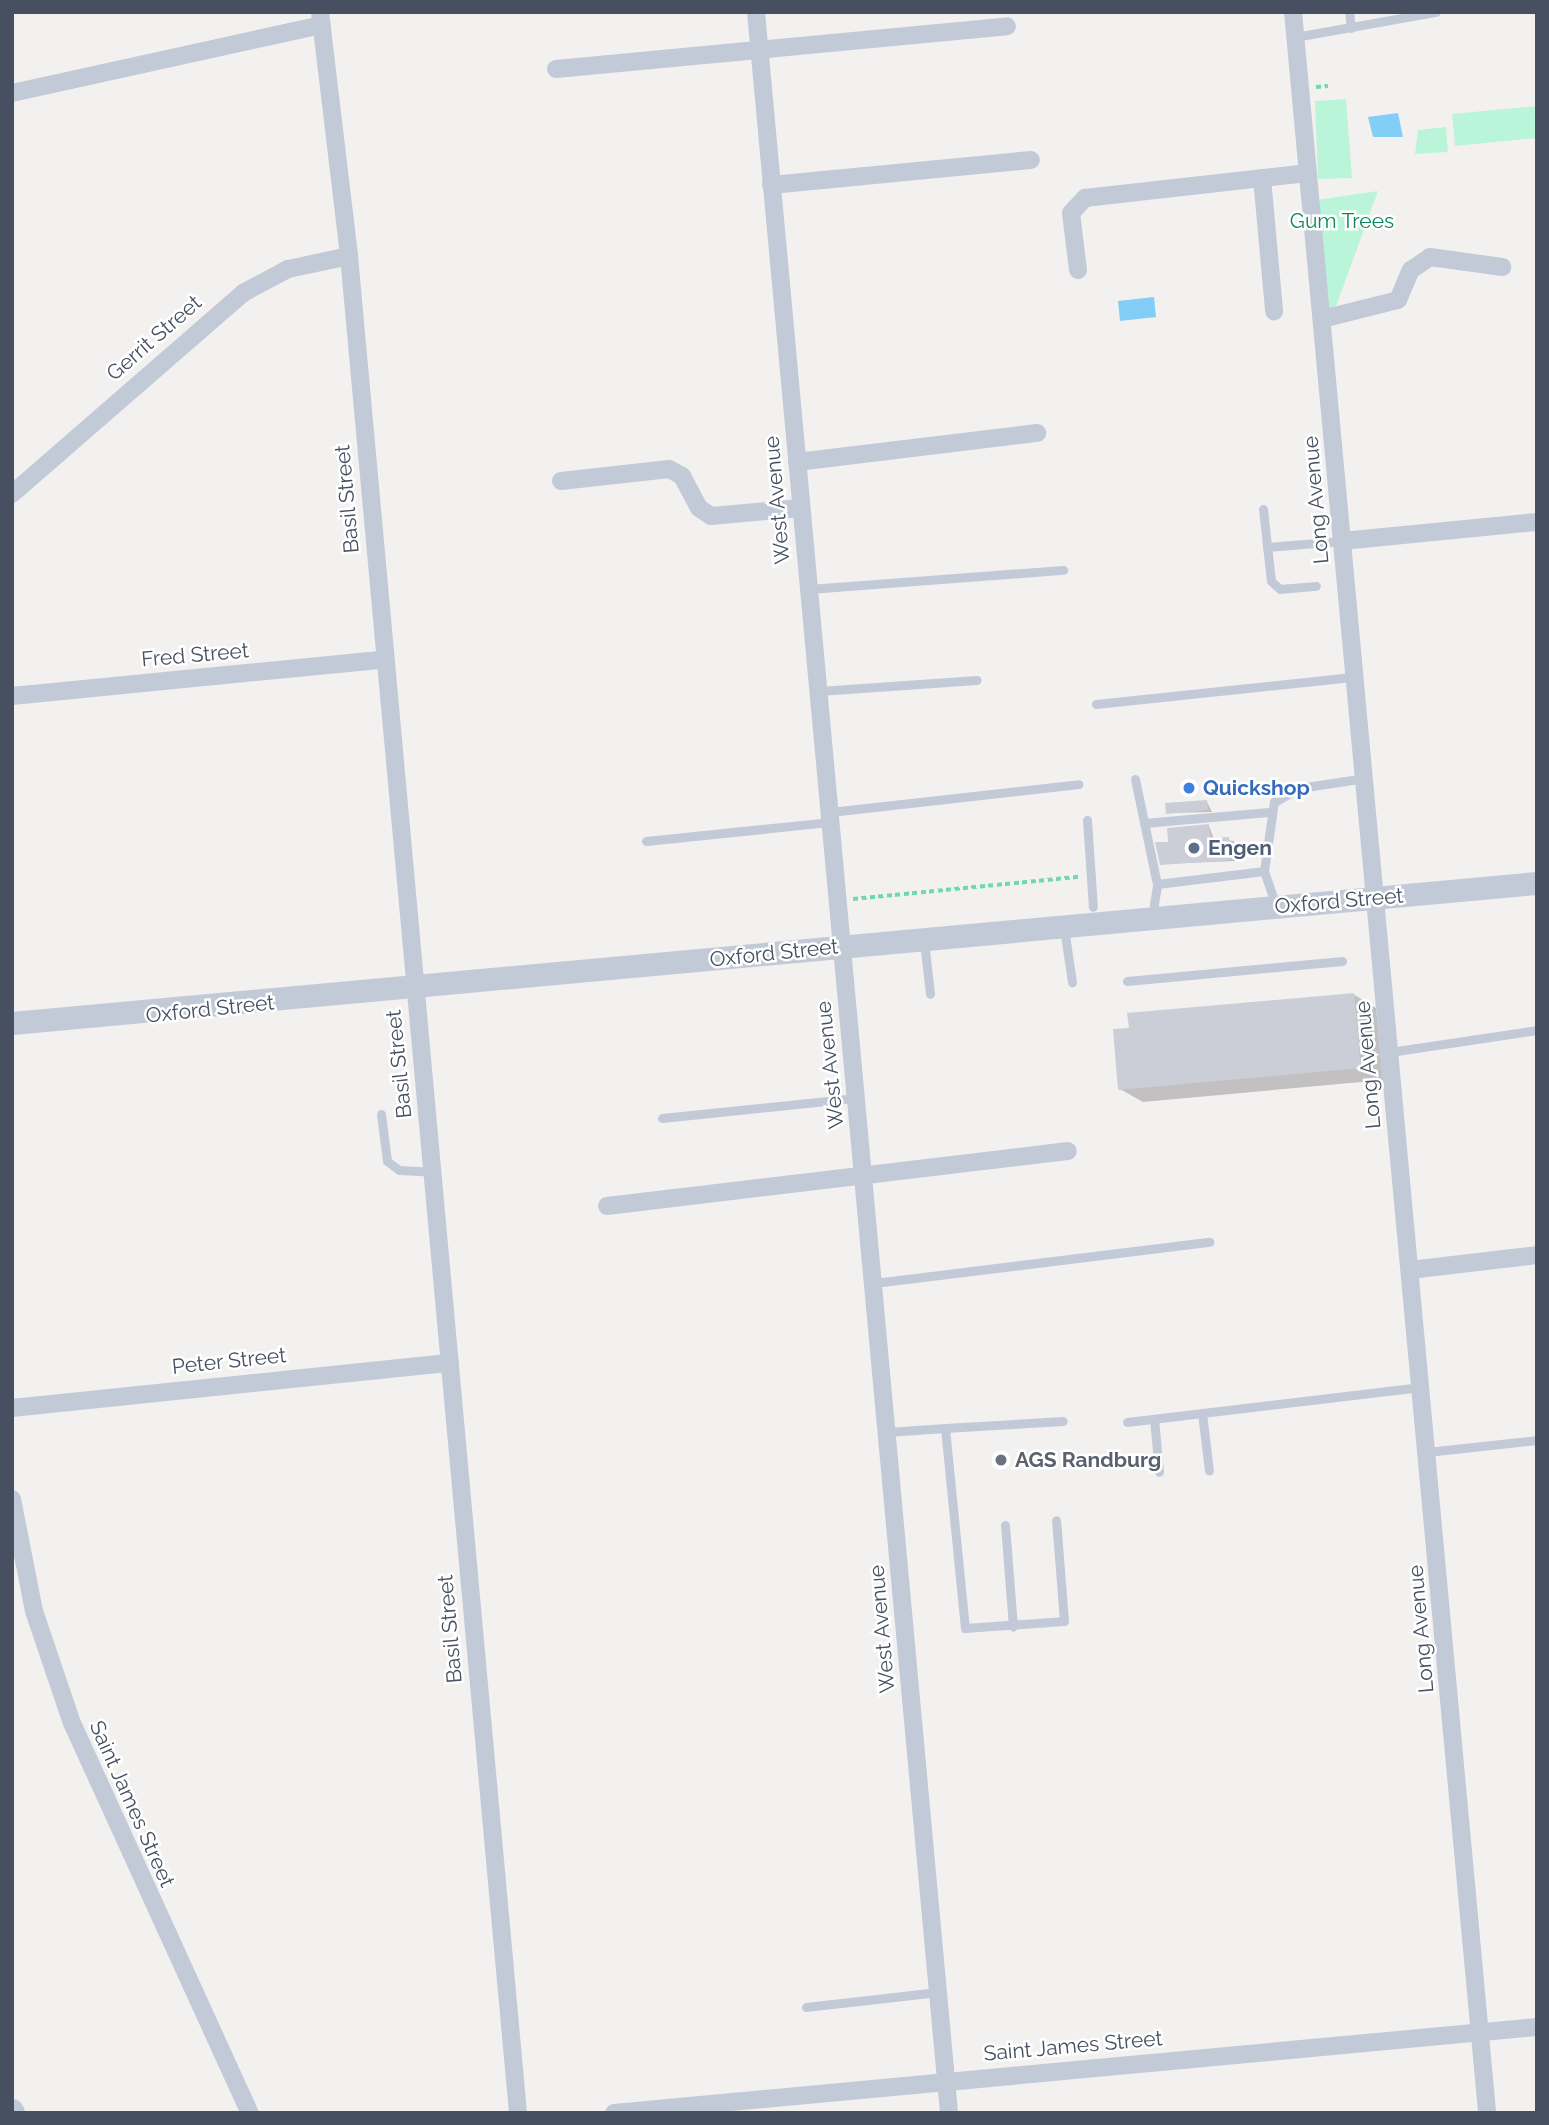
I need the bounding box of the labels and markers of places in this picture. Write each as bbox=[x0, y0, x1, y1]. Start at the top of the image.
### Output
place label: Quickshop bbox=[1203, 775, 1310, 801]
marker: Quickshop bbox=[1181, 780, 1197, 796]
place label: Engen bbox=[1208, 835, 1272, 861]
marker: Engen bbox=[1186, 840, 1202, 856]
place label: AGS Randburg bbox=[1015, 1447, 1161, 1473]
marker: AGS Randburg bbox=[993, 1452, 1009, 1468]

